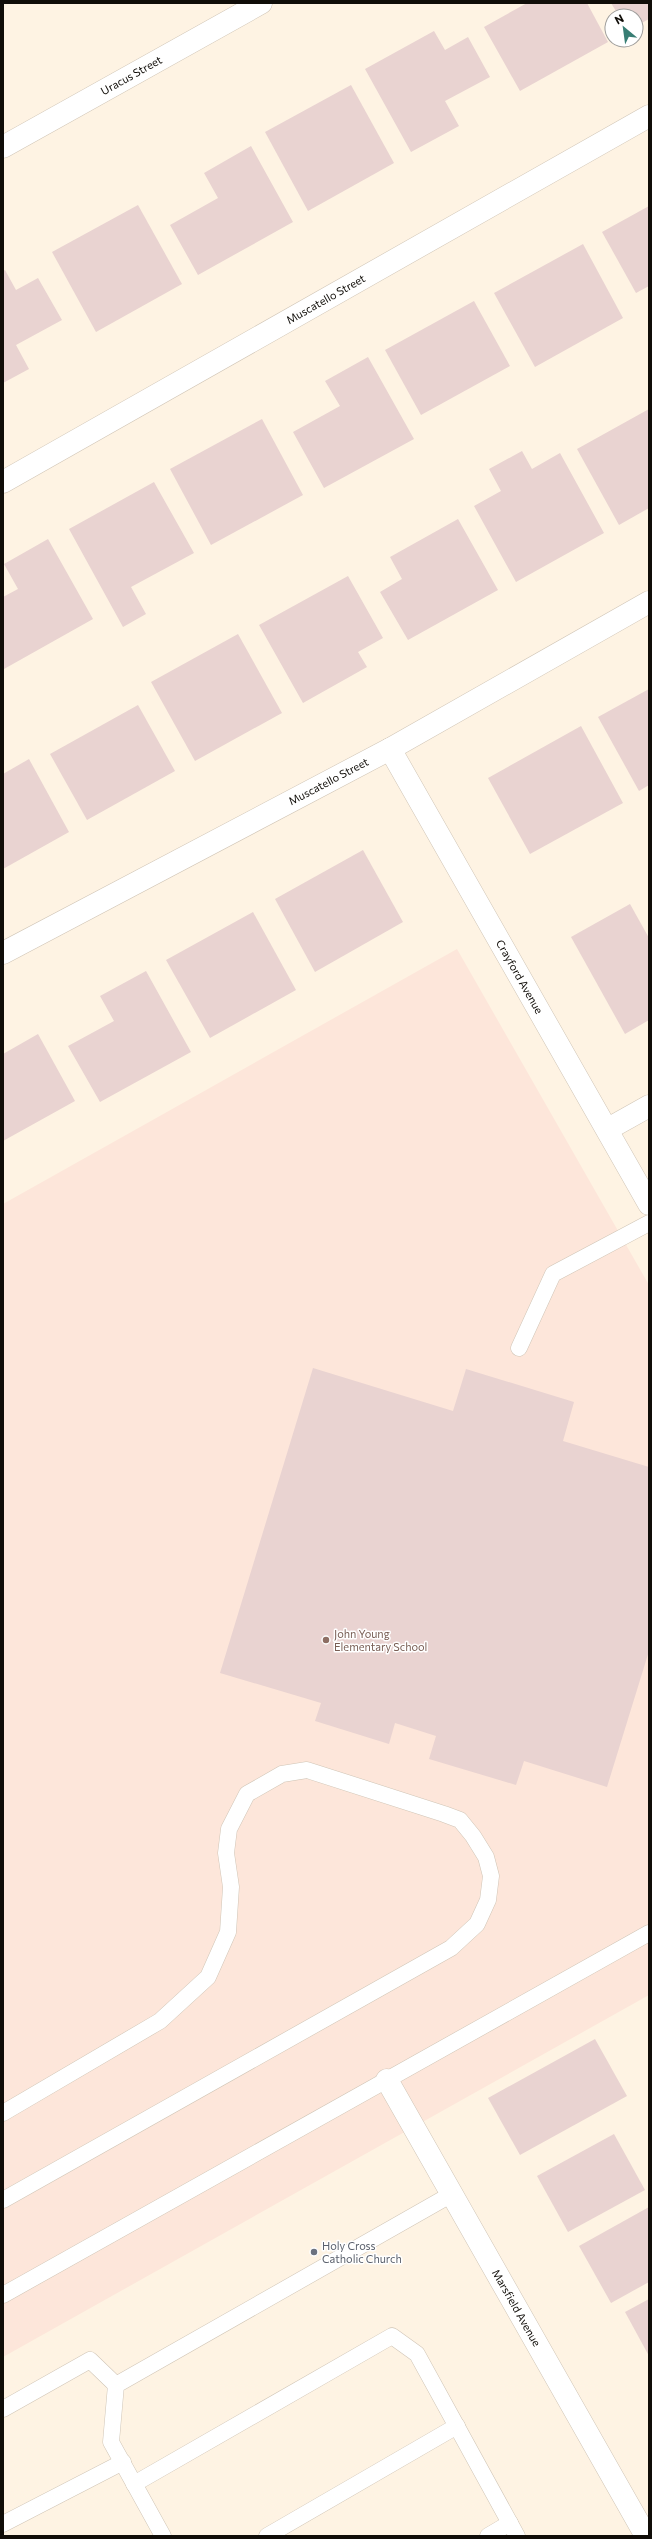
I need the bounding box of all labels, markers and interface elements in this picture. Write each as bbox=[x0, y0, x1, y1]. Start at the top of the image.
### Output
north arrow bbox=[604, 8, 644, 48]
text: N bbox=[612, 11, 626, 27]
street label: Uracus Street bbox=[98, 52, 164, 97]
street label: Muscatello Street bbox=[284, 271, 368, 326]
street label: Muscatello Street bbox=[286, 754, 371, 807]
street label: Crayford Avenue bbox=[494, 937, 546, 1016]
place label: John Young Elementary School bbox=[334, 1627, 427, 1653]
marker: John Young Elementary School bbox=[321, 1635, 331, 1645]
place label: Holy Cross Catholic Church bbox=[322, 2239, 402, 2265]
marker: Holy Cross Catholic Church bbox=[309, 2247, 319, 2257]
street label: Marsfield Avenue bbox=[490, 2267, 544, 2349]

